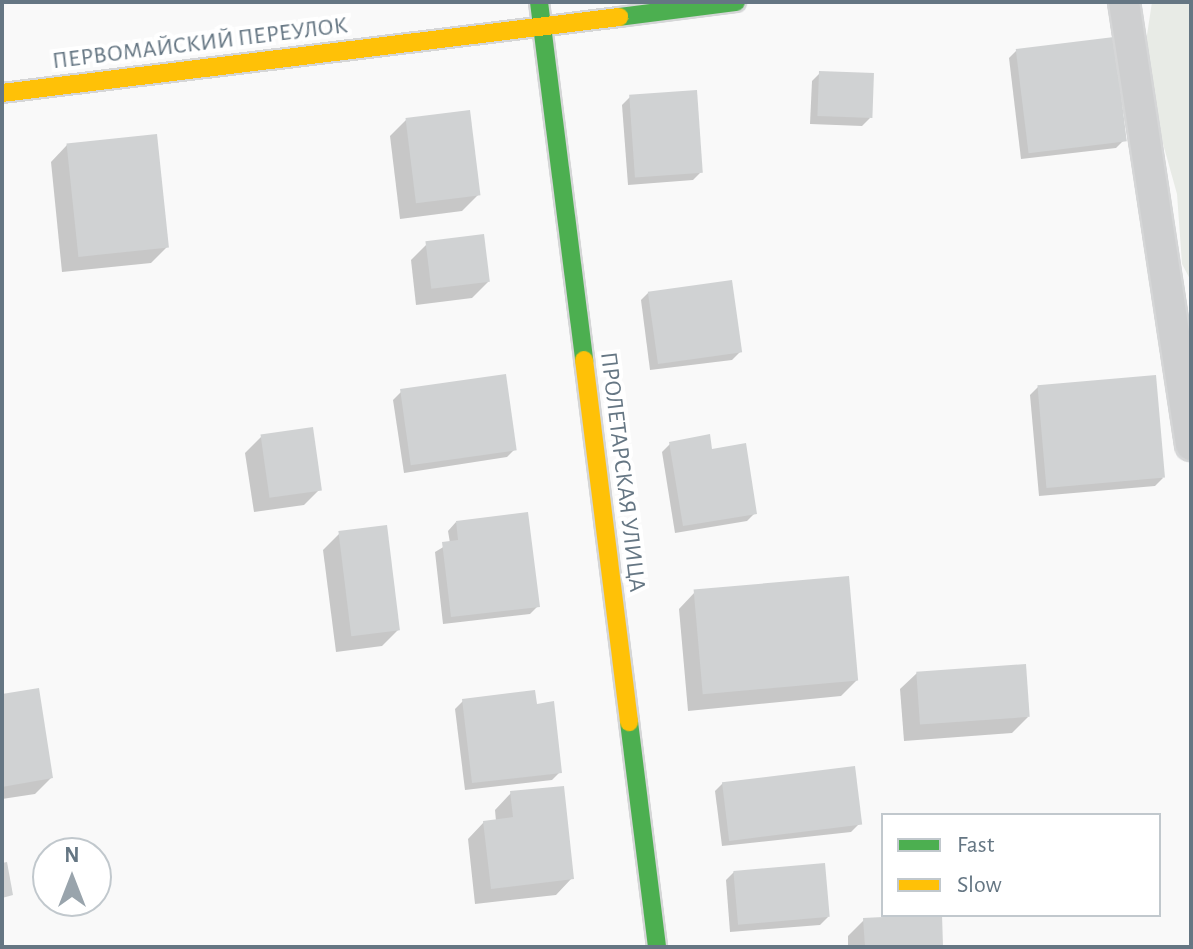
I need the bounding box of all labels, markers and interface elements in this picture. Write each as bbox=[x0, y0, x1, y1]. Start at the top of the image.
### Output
street label: ПЕРВОМАЙСКИЙ ПЕРЕУЛОК bbox=[51, 12, 349, 76]
street label: ПРОЛЕТАРСКАЯ УЛИЦА bbox=[593, 350, 651, 594]
legend bbox=[881, 813, 1161, 917]
text: Fast bbox=[957, 833, 994, 857]
north arrow bbox=[32, 837, 112, 917]
text: N bbox=[64, 844, 80, 866]
text: Slow bbox=[957, 873, 1002, 897]

